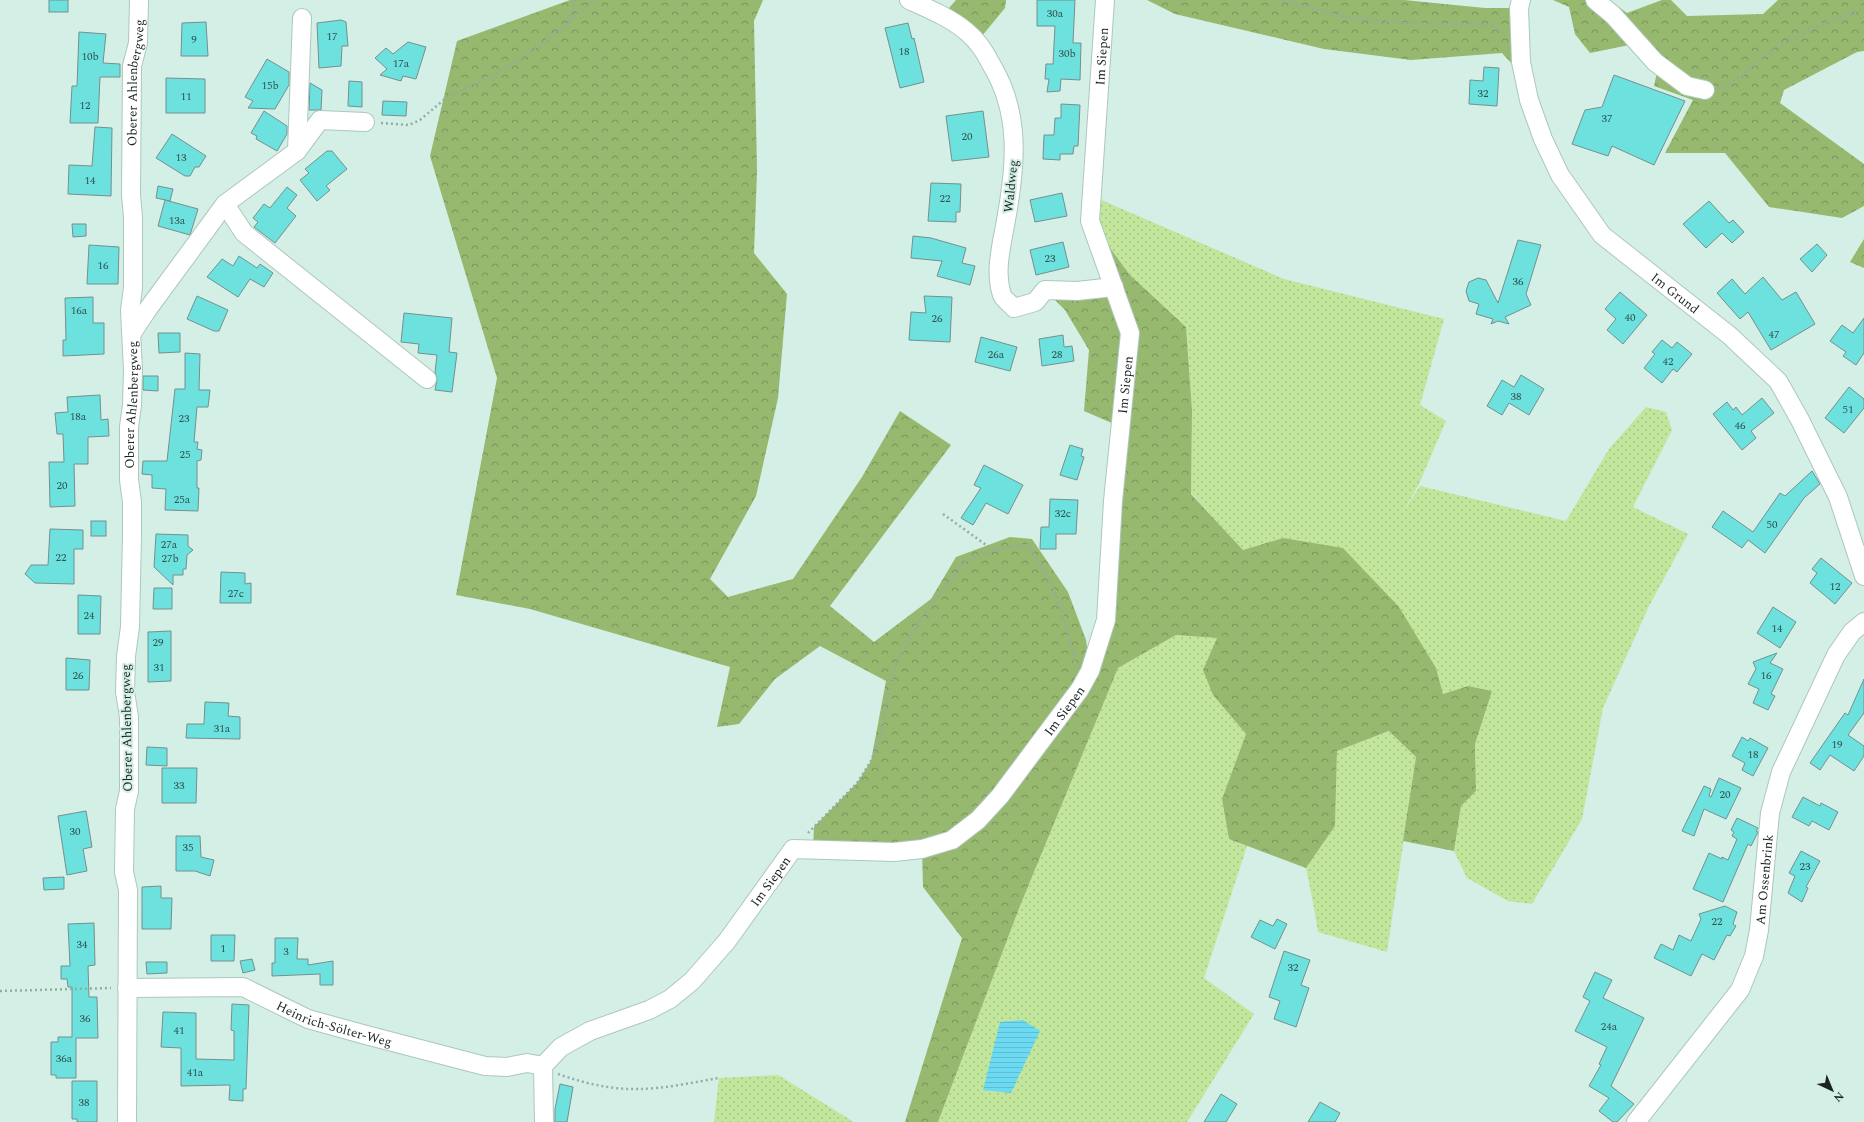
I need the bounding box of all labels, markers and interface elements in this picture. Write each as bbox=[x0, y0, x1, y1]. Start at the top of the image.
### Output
house number: 30a bbox=[1047, 5, 1064, 22]
street label: Oberer Ahlenbergweg bbox=[122, 19, 150, 146]
street label: Im Siepen bbox=[1090, 26, 1114, 86]
house number: 17 bbox=[327, 28, 338, 45]
house number: 9 bbox=[191, 31, 197, 48]
house number: 18 bbox=[899, 43, 910, 60]
house number: 30b bbox=[1058, 45, 1076, 62]
house number: 10b bbox=[81, 48, 99, 65]
house number: 17a bbox=[393, 55, 410, 72]
house number: 15b bbox=[261, 77, 279, 94]
house number: 32 bbox=[1478, 85, 1489, 102]
house number: 11 bbox=[181, 88, 192, 105]
house number: 12 bbox=[80, 97, 91, 114]
house number: 37 bbox=[1602, 110, 1613, 127]
house number: 20 bbox=[962, 128, 973, 145]
house number: 13 bbox=[176, 149, 187, 166]
street label: Waldweg bbox=[998, 159, 1024, 214]
house number: 14 bbox=[85, 172, 96, 189]
house number: 22 bbox=[940, 190, 951, 207]
house number: 13a bbox=[169, 212, 186, 229]
house number: 23 bbox=[1045, 250, 1056, 267]
house number: 16 bbox=[98, 257, 109, 274]
street label: Im Grund bbox=[1646, 268, 1703, 319]
house number: 36 bbox=[1513, 273, 1524, 290]
house number: 16a bbox=[71, 302, 88, 319]
house number: 40 bbox=[1625, 309, 1636, 326]
house number: 26 bbox=[932, 310, 943, 327]
house number: 47 bbox=[1769, 326, 1780, 343]
street label: Oberer Ahlenbergweg bbox=[120, 340, 144, 469]
house number: 26a bbox=[988, 346, 1005, 363]
house number: 28 bbox=[1052, 346, 1063, 363]
house number: 42 bbox=[1663, 353, 1674, 370]
street label: Im Siepen bbox=[1113, 355, 1139, 415]
house number: 38 bbox=[1511, 388, 1522, 405]
house number: 51 bbox=[1843, 401, 1854, 418]
house number: 18a bbox=[70, 408, 87, 425]
house number: 23 bbox=[179, 410, 190, 427]
house number: 46 bbox=[1735, 417, 1746, 434]
house number: 25 bbox=[180, 446, 191, 463]
house number: 20 bbox=[57, 477, 68, 494]
house number: 25a bbox=[174, 491, 191, 508]
house number: 32c bbox=[1055, 505, 1071, 522]
house number: 50 bbox=[1767, 516, 1778, 533]
house number: 27a bbox=[161, 536, 178, 553]
house number: 22 bbox=[56, 549, 67, 566]
house number: 27b bbox=[161, 550, 179, 567]
house number: 12 bbox=[1830, 578, 1841, 595]
house number: 27c bbox=[228, 585, 244, 602]
house number: 24 bbox=[84, 607, 95, 624]
house number: 14 bbox=[1772, 620, 1783, 637]
house number: 29 bbox=[153, 634, 164, 651]
house number: 31 bbox=[154, 659, 165, 676]
street label: Oberer Ahlenbergweg bbox=[116, 664, 138, 792]
house number: 26 bbox=[73, 667, 84, 684]
house number: 16 bbox=[1761, 667, 1772, 684]
street label: Im Siepen bbox=[1039, 682, 1090, 740]
house number: 31a bbox=[214, 720, 231, 737]
house number: 19 bbox=[1832, 736, 1843, 753]
house number: 18 bbox=[1748, 746, 1759, 763]
house number: 33 bbox=[174, 777, 185, 794]
house number: 20 bbox=[1720, 786, 1731, 803]
house number: 30 bbox=[70, 823, 81, 840]
street label: Am Ossenbrink bbox=[1751, 833, 1779, 926]
house number: 35 bbox=[183, 839, 194, 856]
street label: Im Siepen bbox=[746, 852, 796, 911]
house number: 23 bbox=[1800, 858, 1811, 875]
house number: 22 bbox=[1712, 913, 1723, 930]
house number: 34 bbox=[77, 936, 88, 953]
house number: 1 bbox=[220, 940, 226, 957]
house number: 3 bbox=[283, 943, 289, 960]
house number: 32 bbox=[1288, 959, 1299, 976]
street label: Heinrich-Sölter-Weg bbox=[273, 996, 394, 1052]
house number: 36 bbox=[80, 1010, 91, 1027]
house number: 24a bbox=[1601, 1018, 1618, 1035]
house number: 41 bbox=[174, 1022, 185, 1039]
house number: 36a bbox=[56, 1050, 73, 1067]
house number: 41a bbox=[187, 1064, 204, 1081]
north arrow bbox=[1812, 1070, 1852, 1110]
text: N bbox=[1829, 1088, 1848, 1106]
house number: 38 bbox=[79, 1094, 90, 1111]

